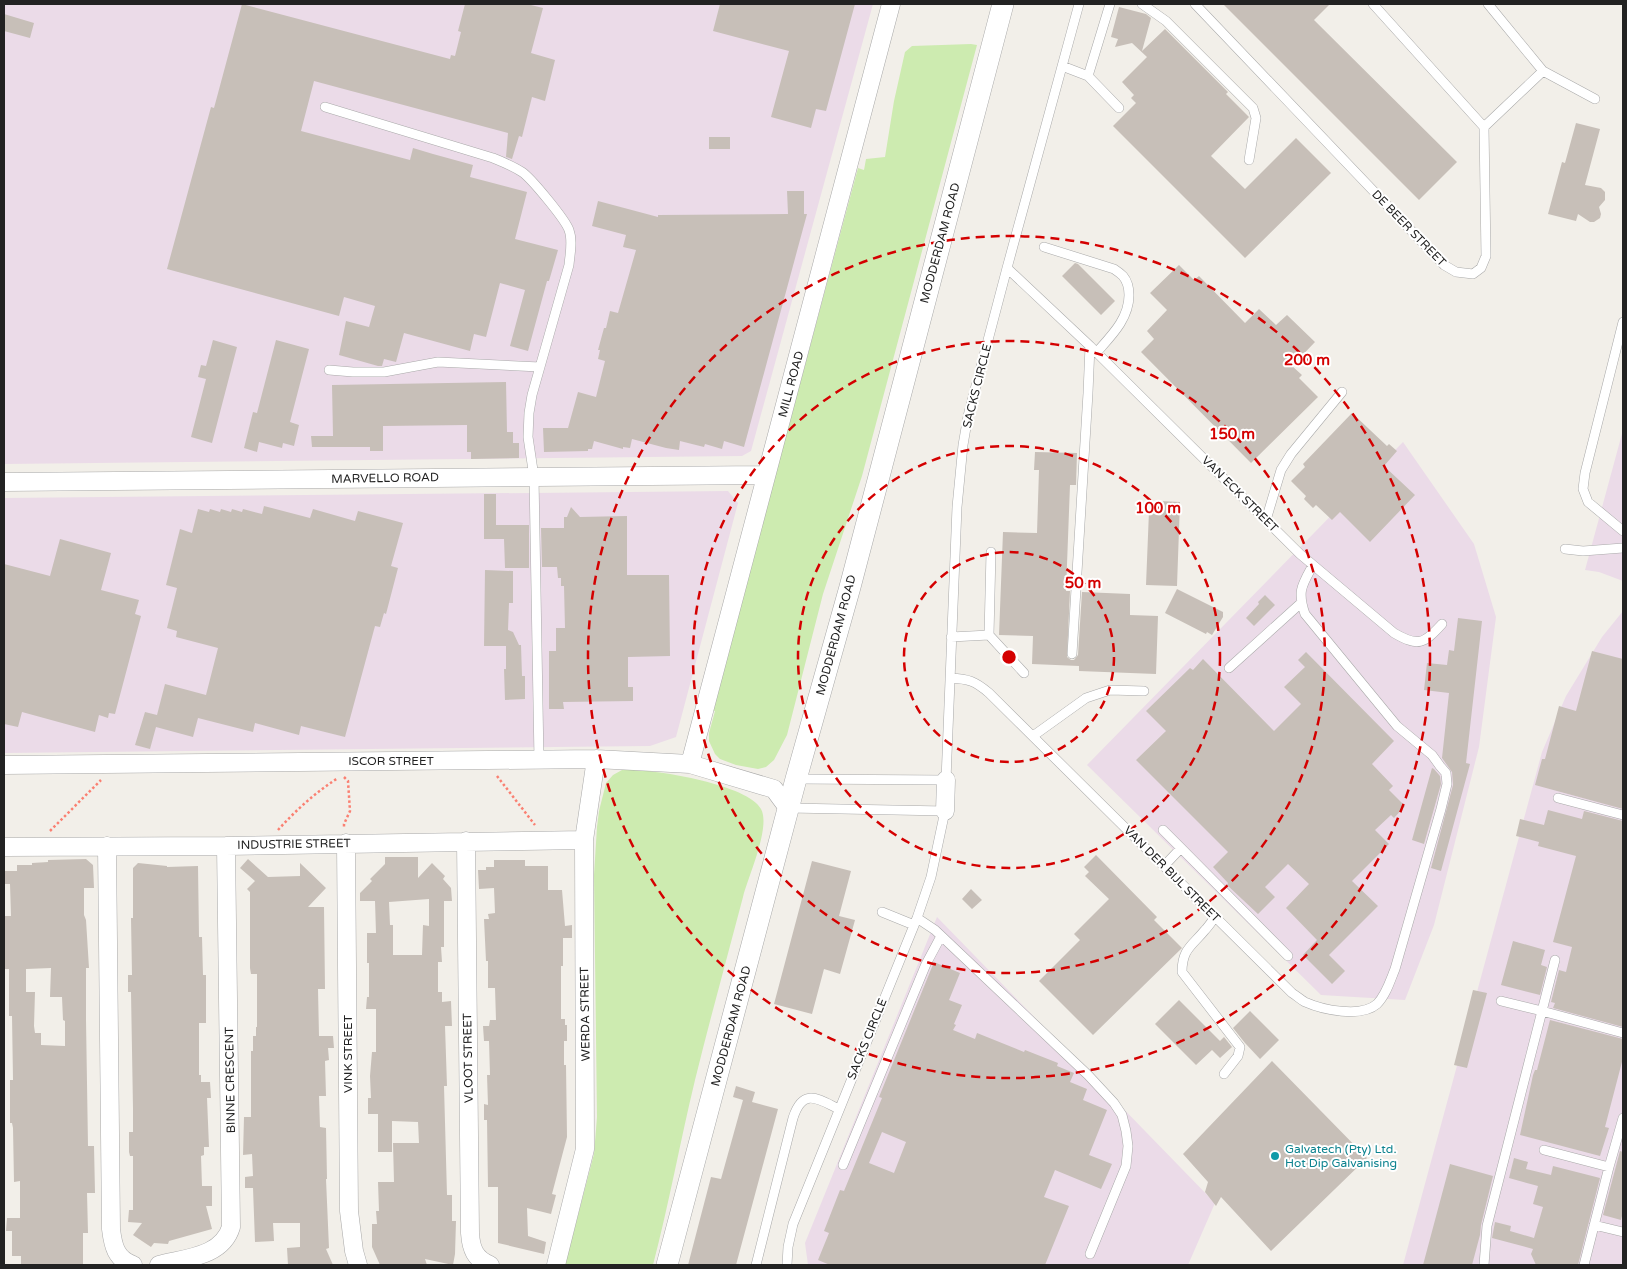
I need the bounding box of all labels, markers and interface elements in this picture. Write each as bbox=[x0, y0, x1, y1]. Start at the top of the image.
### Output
street label: MODDERDAM ROAD bbox=[917, 181, 963, 305]
street label: DE BEER STREET bbox=[1369, 187, 1449, 270]
street label: SACKS CIRCLE bbox=[960, 342, 994, 430]
street label: MILL ROAD bbox=[775, 349, 807, 419]
text: 200 m bbox=[1284, 351, 1330, 369]
text: 150 m bbox=[1209, 425, 1255, 443]
street label: VAN ECK STREET bbox=[1199, 453, 1281, 535]
street label: MARVELLO ROAD bbox=[331, 470, 439, 486]
text: 100 m bbox=[1135, 499, 1181, 517]
street label: MODDERDAM ROAD bbox=[813, 573, 859, 697]
text: 50 m bbox=[1065, 574, 1101, 592]
centre of rings bbox=[1000, 648, 1018, 666]
street label: ISCOR STREET bbox=[348, 754, 435, 768]
street label: VAN DER BIJL STREET bbox=[1121, 823, 1224, 926]
street label: INDUSTRIE STREET bbox=[237, 836, 352, 852]
street label: MODDERDAM ROAD bbox=[708, 964, 754, 1088]
street label: WERDA STREET bbox=[577, 966, 593, 1061]
street label: SACKS CIRCLE bbox=[844, 996, 890, 1082]
street label: VLOOT STREET bbox=[460, 1012, 476, 1103]
street label: VINK STREET bbox=[341, 1014, 355, 1093]
street label: BINNE CRESCENT bbox=[222, 1026, 238, 1133]
place label: Galvatech (Pty) Ltd. Hot Dip Galvanising bbox=[1285, 1142, 1397, 1170]
marker: Galvatech (Pty) Ltd. Hot Dip Galvanising bbox=[1269, 1150, 1281, 1162]

